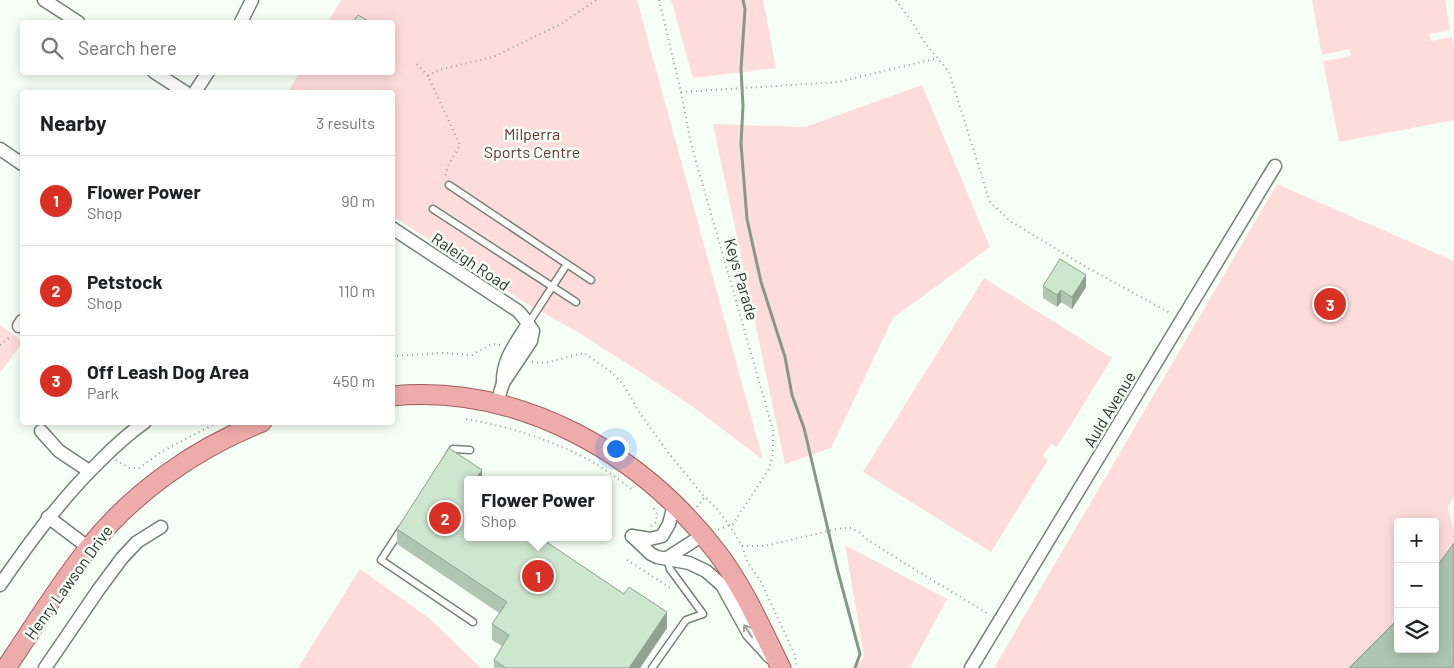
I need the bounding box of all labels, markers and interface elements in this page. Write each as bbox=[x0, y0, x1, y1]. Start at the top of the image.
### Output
search box bbox=[20, 20, 395, 75]
icon: search bbox=[38, 34, 66, 62]
text: Search here bbox=[78, 36, 177, 59]
text: Nearby bbox=[40, 110, 106, 135]
text: 3 results bbox=[316, 113, 375, 132]
park label: Milperra Sports Centre bbox=[484, 124, 580, 161]
text: Flower Power bbox=[87, 180, 201, 203]
text: 1 bbox=[53, 191, 59, 210]
text: 90 m bbox=[341, 191, 375, 210]
text: Shop bbox=[87, 203, 122, 222]
street label: Raleigh Road bbox=[428, 228, 514, 294]
street label: Keys Parade bbox=[721, 236, 763, 322]
text: Petstock bbox=[87, 270, 163, 293]
text: 2 bbox=[52, 281, 60, 300]
text: 110 m bbox=[338, 281, 375, 300]
pin: 3 bbox=[1314, 285, 1346, 323]
text: Shop bbox=[87, 293, 122, 312]
text: Off Leash Dog Area bbox=[87, 360, 249, 383]
street label: Auld Avenue bbox=[1079, 368, 1139, 450]
text: 3 bbox=[52, 371, 60, 390]
text: 450 m bbox=[332, 371, 375, 390]
text: Park bbox=[87, 383, 118, 402]
your location bbox=[603, 436, 629, 462]
popup bbox=[464, 476, 612, 541]
text: Flower Power bbox=[481, 488, 595, 511]
pin: 2 bbox=[429, 499, 461, 537]
text: Shop bbox=[481, 511, 517, 530]
map controls bbox=[1394, 518, 1439, 653]
button: + bbox=[1394, 518, 1439, 563]
street label: Henry Lawson Drive bbox=[20, 521, 116, 643]
pin: 1 bbox=[522, 557, 554, 595]
button: − bbox=[1394, 563, 1439, 608]
button: layers bbox=[1394, 608, 1439, 653]
one-way arrow bbox=[743, 624, 754, 638]

